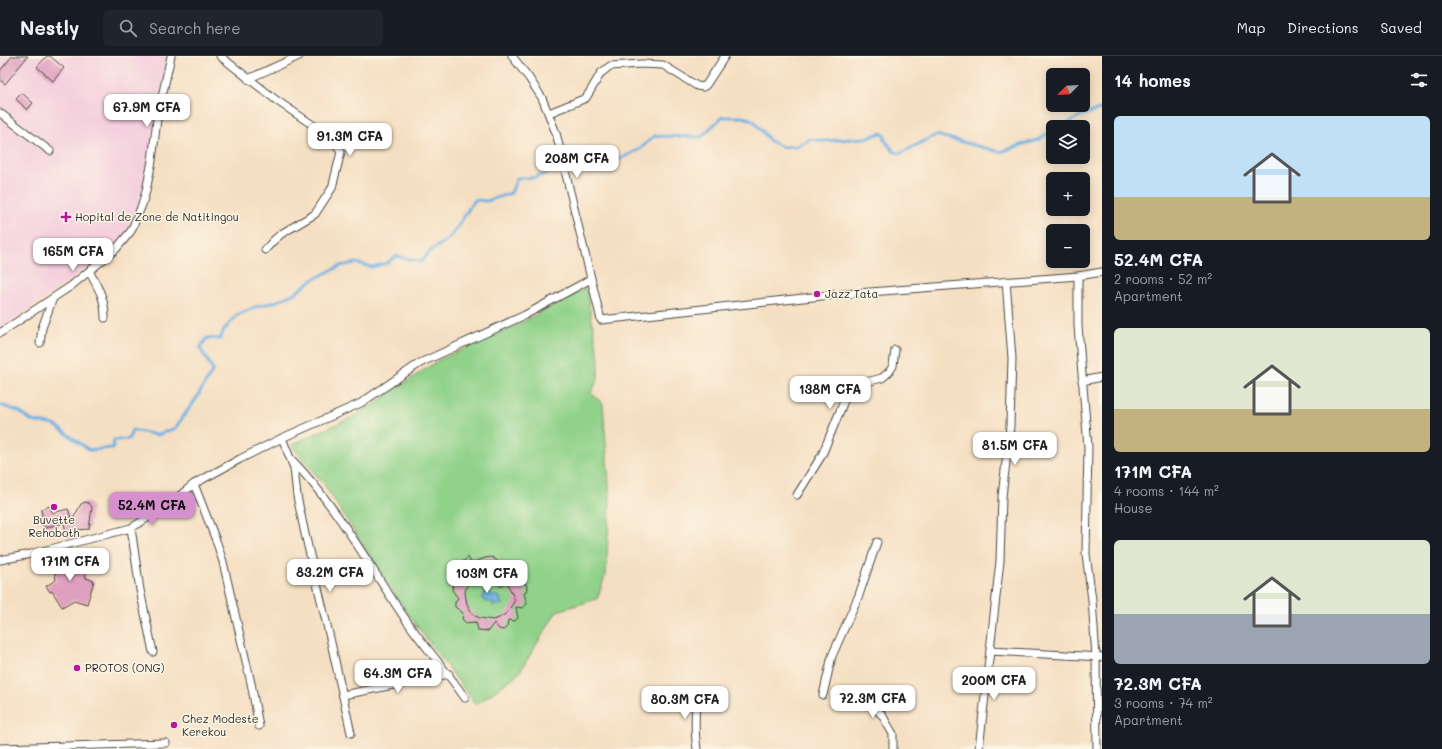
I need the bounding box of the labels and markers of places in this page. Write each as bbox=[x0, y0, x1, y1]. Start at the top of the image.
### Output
pin: 67.9M CFA bbox=[101, 94, 193, 128]
pin: 91.3M CFA bbox=[304, 123, 396, 157]
pin: 208M CFA bbox=[536, 145, 618, 179]
place label: Hopital de Zone de Natitingou bbox=[75, 209, 239, 224]
marker: Hopital de Zone de Natitingou bbox=[60, 211, 72, 223]
pin: 165M CFA bbox=[32, 238, 114, 272]
place label: Jazz Tata bbox=[825, 286, 878, 301]
marker: Jazz Tata bbox=[812, 289, 822, 299]
pin: 138M CFA bbox=[789, 376, 871, 410]
pin: 81.5M CFA bbox=[969, 432, 1061, 466]
pin: 52.4M CFA bbox=[106, 492, 198, 526]
marker: Buvette Rehoboth bbox=[49, 502, 59, 512]
place label: Buvette Rehoboth bbox=[28, 512, 80, 540]
pin: 171M CFA bbox=[29, 548, 111, 582]
pin: 83.2M CFA bbox=[284, 559, 376, 593]
pin: 103M CFA bbox=[446, 560, 528, 594]
place label: PROTOS (ONG) bbox=[85, 660, 165, 675]
pin: 64.3M CFA bbox=[352, 660, 444, 694]
marker: PROTOS (ONG) bbox=[72, 663, 82, 673]
pin: 200M CFA bbox=[953, 667, 1035, 701]
pin: 72.3M CFA bbox=[827, 685, 919, 719]
pin: 80.3M CFA bbox=[639, 686, 731, 720]
place label: Chez Modeste Kerekou bbox=[182, 711, 259, 739]
marker: Chez Modeste Kerekou bbox=[169, 720, 179, 730]

